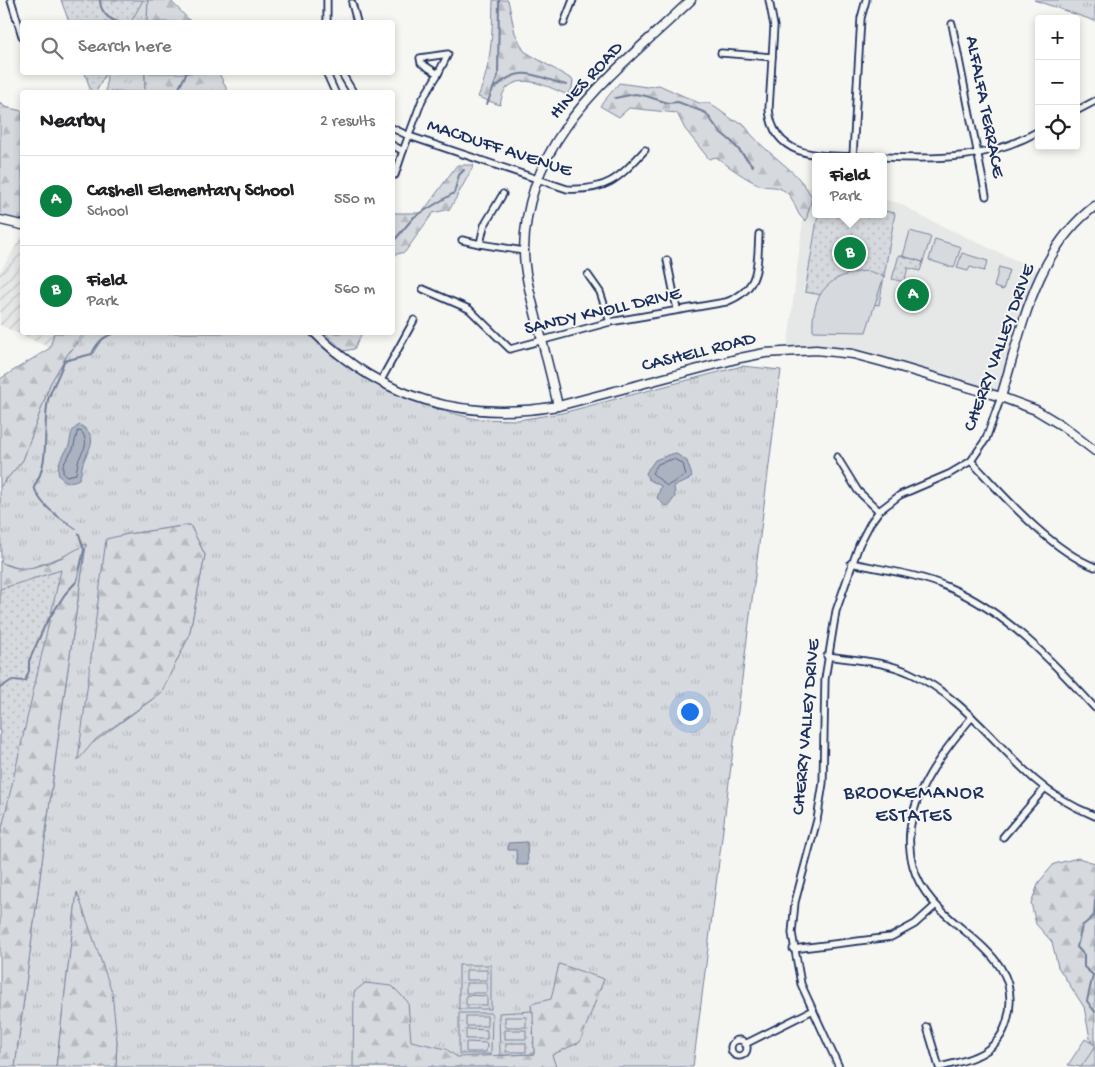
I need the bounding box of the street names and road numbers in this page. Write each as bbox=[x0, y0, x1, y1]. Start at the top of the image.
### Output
street label: ALFALFA TERRACE bbox=[959, 34, 1009, 181]
street label: HINES ROAD bbox=[545, 37, 629, 125]
street label: MACDUFF AVENUE bbox=[424, 115, 575, 184]
street label: CHERRY VALLEY DRIVE bbox=[959, 260, 1041, 435]
street label: SANDY KNOLL DRIVE bbox=[522, 283, 685, 341]
street label: CASHELL ROAD bbox=[640, 328, 759, 378]
street label: CHERRY VALLEY DRIVE bbox=[788, 637, 826, 816]

